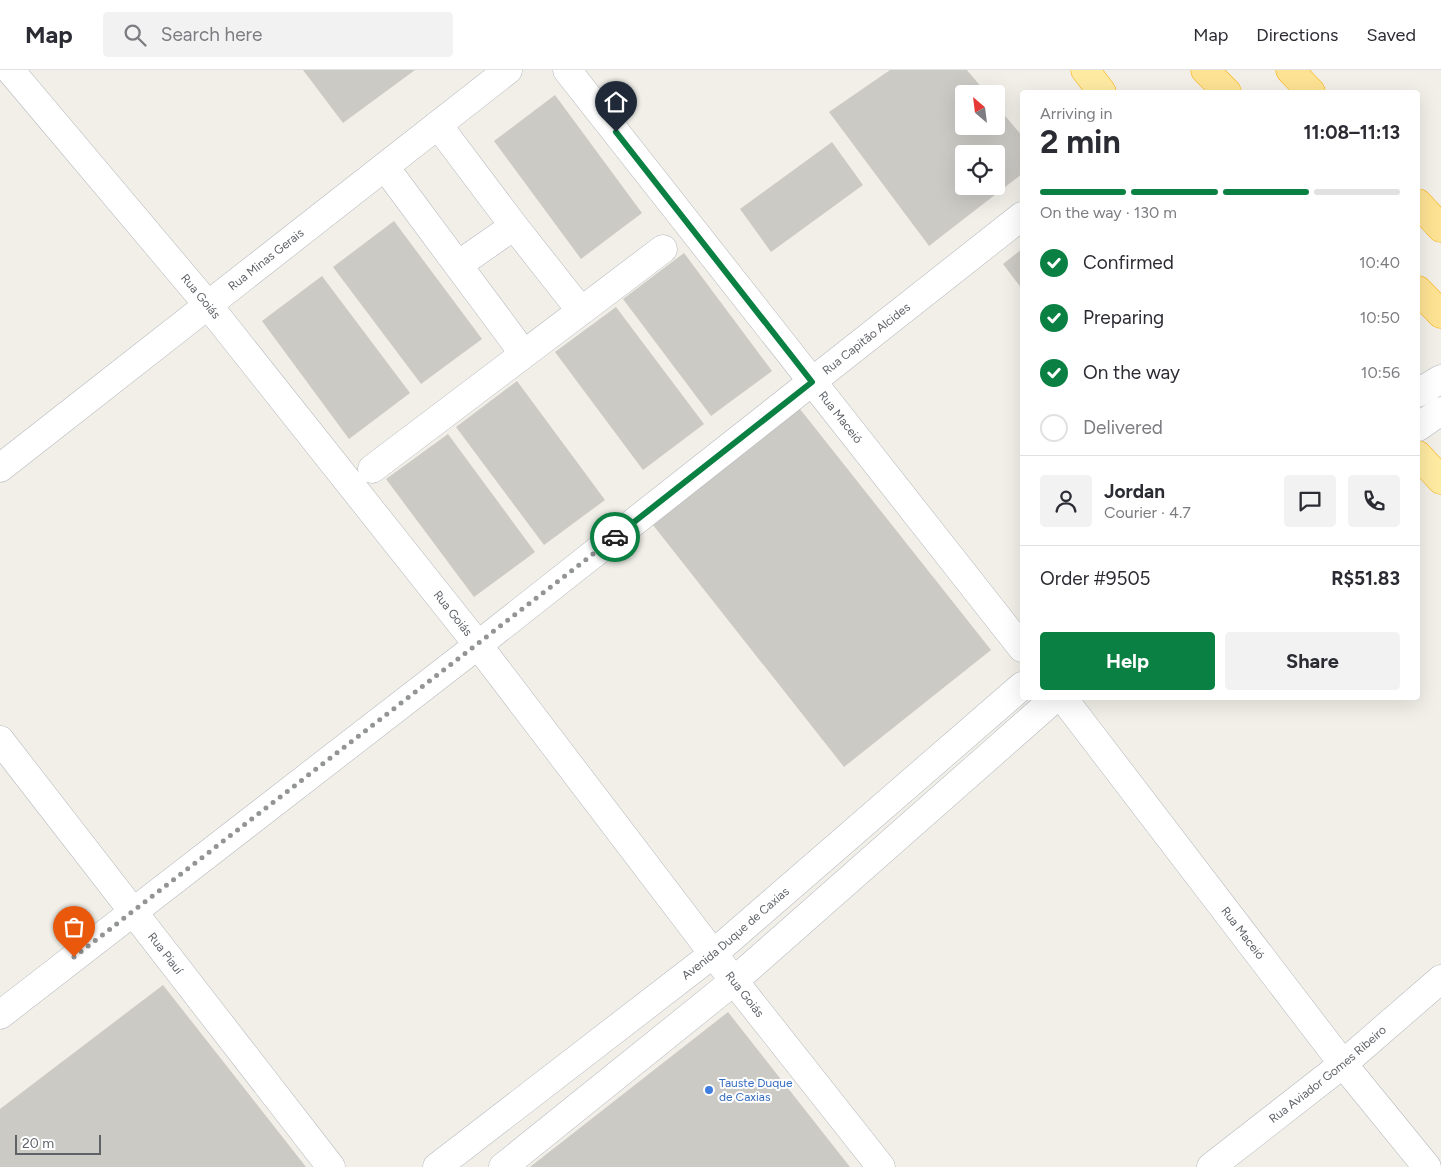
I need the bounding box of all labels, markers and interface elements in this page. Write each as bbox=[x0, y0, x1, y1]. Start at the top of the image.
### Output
search box bbox=[103, 12, 453, 57]
text: Map bbox=[25, 20, 73, 49]
icon: search bbox=[121, 21, 149, 49]
text: Search here bbox=[161, 23, 262, 46]
text: Map bbox=[1193, 24, 1228, 46]
text: Directions bbox=[1256, 24, 1338, 46]
text: Saved bbox=[1366, 24, 1416, 46]
pin bbox=[595, 81, 637, 132]
north arrow bbox=[955, 85, 1005, 135]
map controls bbox=[955, 85, 1005, 195]
icon: home bbox=[602, 88, 630, 116]
text: Arriving in bbox=[1040, 104, 1112, 123]
text: 11:08–11:13 bbox=[1304, 121, 1400, 144]
text: 2 min bbox=[1040, 123, 1121, 161]
button: locate bbox=[955, 145, 1005, 195]
text: On the way · 130 m bbox=[1040, 203, 1177, 222]
street label: Rua Minas Gerais bbox=[226, 225, 307, 293]
icon: check bbox=[1040, 249, 1068, 277]
text: Confirmed bbox=[1083, 251, 1174, 274]
text: 10:40 bbox=[1359, 253, 1400, 272]
street label: Rua Goiás bbox=[178, 271, 223, 322]
street label: Rua Capitão Alcides bbox=[820, 300, 913, 378]
icon: check bbox=[1040, 304, 1068, 332]
text: Preparing bbox=[1083, 306, 1164, 329]
text: 10:50 bbox=[1360, 308, 1400, 327]
icon: check bbox=[1040, 359, 1068, 387]
text: On the way bbox=[1083, 361, 1180, 384]
text: 10:56 bbox=[1361, 363, 1400, 382]
street label: Rua Maceió bbox=[816, 388, 865, 446]
text: Delivered bbox=[1083, 416, 1163, 439]
button: person bbox=[1040, 475, 1092, 527]
button: chat bbox=[1284, 475, 1336, 527]
button: phone bbox=[1348, 475, 1400, 527]
text: Jordan bbox=[1104, 480, 1165, 503]
text: Courier · 4.7 bbox=[1104, 503, 1191, 522]
courier bbox=[590, 512, 640, 562]
icon: car bbox=[601, 523, 629, 551]
text: Order #9505 bbox=[1040, 567, 1151, 590]
text: R$51.83 bbox=[1331, 567, 1400, 590]
street label: Rua Goiás bbox=[431, 588, 475, 639]
button: Help bbox=[1040, 632, 1215, 690]
button: Share bbox=[1225, 632, 1400, 690]
street label: Avenida Duque de Caxias bbox=[679, 884, 792, 983]
street label: Rua Maceió bbox=[1218, 904, 1267, 962]
pin bbox=[53, 906, 95, 957]
icon: bag bbox=[60, 913, 88, 941]
street label: Rua Piauí bbox=[145, 930, 187, 978]
street label: Rua Goiás bbox=[722, 969, 767, 1020]
street label: Rua Aviador Gomes Ribeiro bbox=[1266, 1023, 1389, 1126]
place label: Tauste Duque de Caxias bbox=[719, 1076, 793, 1104]
marker: Tauste Duque de Caxias bbox=[703, 1084, 715, 1096]
scale bar bbox=[15, 1132, 101, 1155]
text: 20 m bbox=[22, 1135, 54, 1152]

